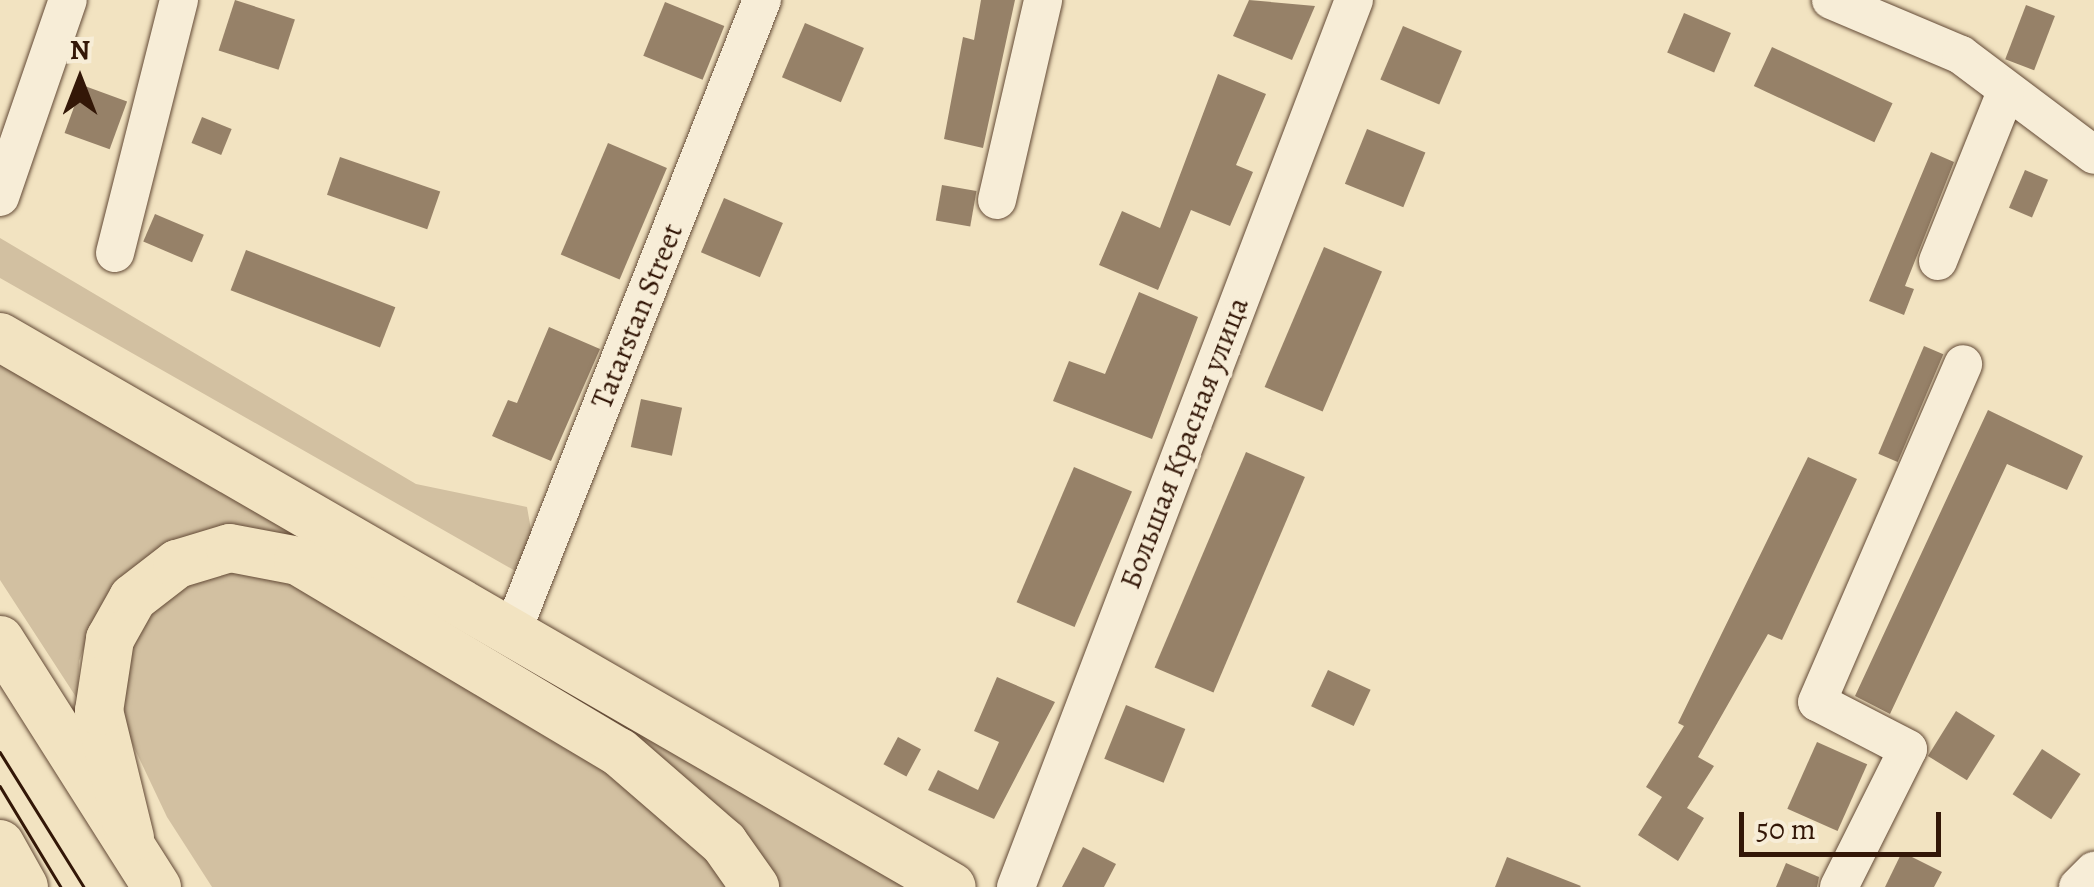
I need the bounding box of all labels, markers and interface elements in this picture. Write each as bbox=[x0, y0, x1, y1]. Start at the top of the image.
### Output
north arrow bbox=[30, 30, 130, 130]
text: N bbox=[70, 31, 90, 69]
street label: Tatarstan Street bbox=[584, 218, 690, 414]
street label: Большая Красная улица bbox=[1112, 292, 1256, 594]
scale bar bbox=[1744, 792, 1946, 854]
text: 50 m bbox=[1756, 809, 1816, 849]

